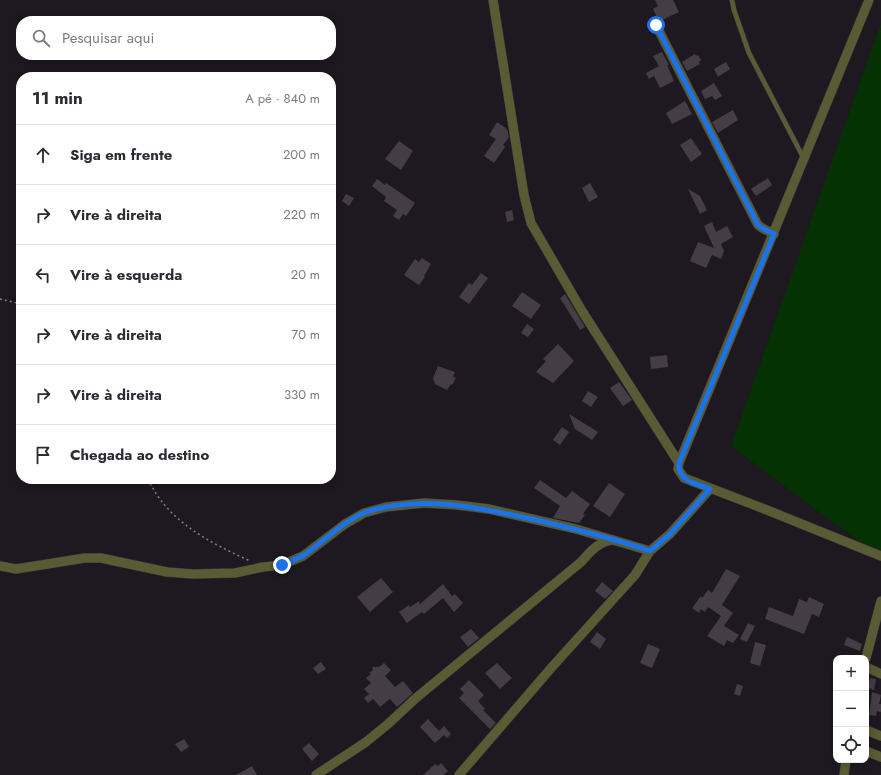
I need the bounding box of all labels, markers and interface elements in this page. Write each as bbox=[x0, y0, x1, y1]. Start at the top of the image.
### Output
search box bbox=[16, 16, 336, 60]
route start bbox=[647, 16, 665, 34]
icon: search bbox=[30, 27, 52, 49]
text: Pesquisar aqui bbox=[62, 27, 154, 49]
text: 11 min bbox=[32, 86, 83, 110]
text: A pé · 840 m bbox=[245, 89, 320, 108]
icon: ahead bbox=[32, 144, 54, 166]
text: Siga em frente bbox=[70, 144, 172, 166]
text: 200 m bbox=[283, 145, 320, 164]
icon: right bbox=[32, 204, 54, 226]
text: Vire à direita bbox=[70, 204, 162, 226]
text: 220 m bbox=[283, 205, 320, 224]
icon: left bbox=[32, 264, 54, 286]
text: Vire à esquerda bbox=[70, 264, 182, 286]
text: 20 m bbox=[291, 265, 320, 284]
icon: right bbox=[32, 324, 54, 346]
text: Vire à direita bbox=[70, 324, 162, 346]
text: 70 m bbox=[291, 325, 320, 344]
icon: right bbox=[32, 384, 54, 406]
text: Vire à direita bbox=[70, 384, 162, 406]
text: 330 m bbox=[284, 385, 320, 404]
icon: arrive bbox=[32, 444, 54, 466]
text: Chegada ao destino bbox=[70, 444, 209, 466]
route end bbox=[273, 556, 291, 574]
map controls bbox=[833, 655, 869, 763]
button: + bbox=[833, 655, 869, 691]
button: − bbox=[833, 691, 869, 727]
button: locate bbox=[833, 727, 869, 763]

